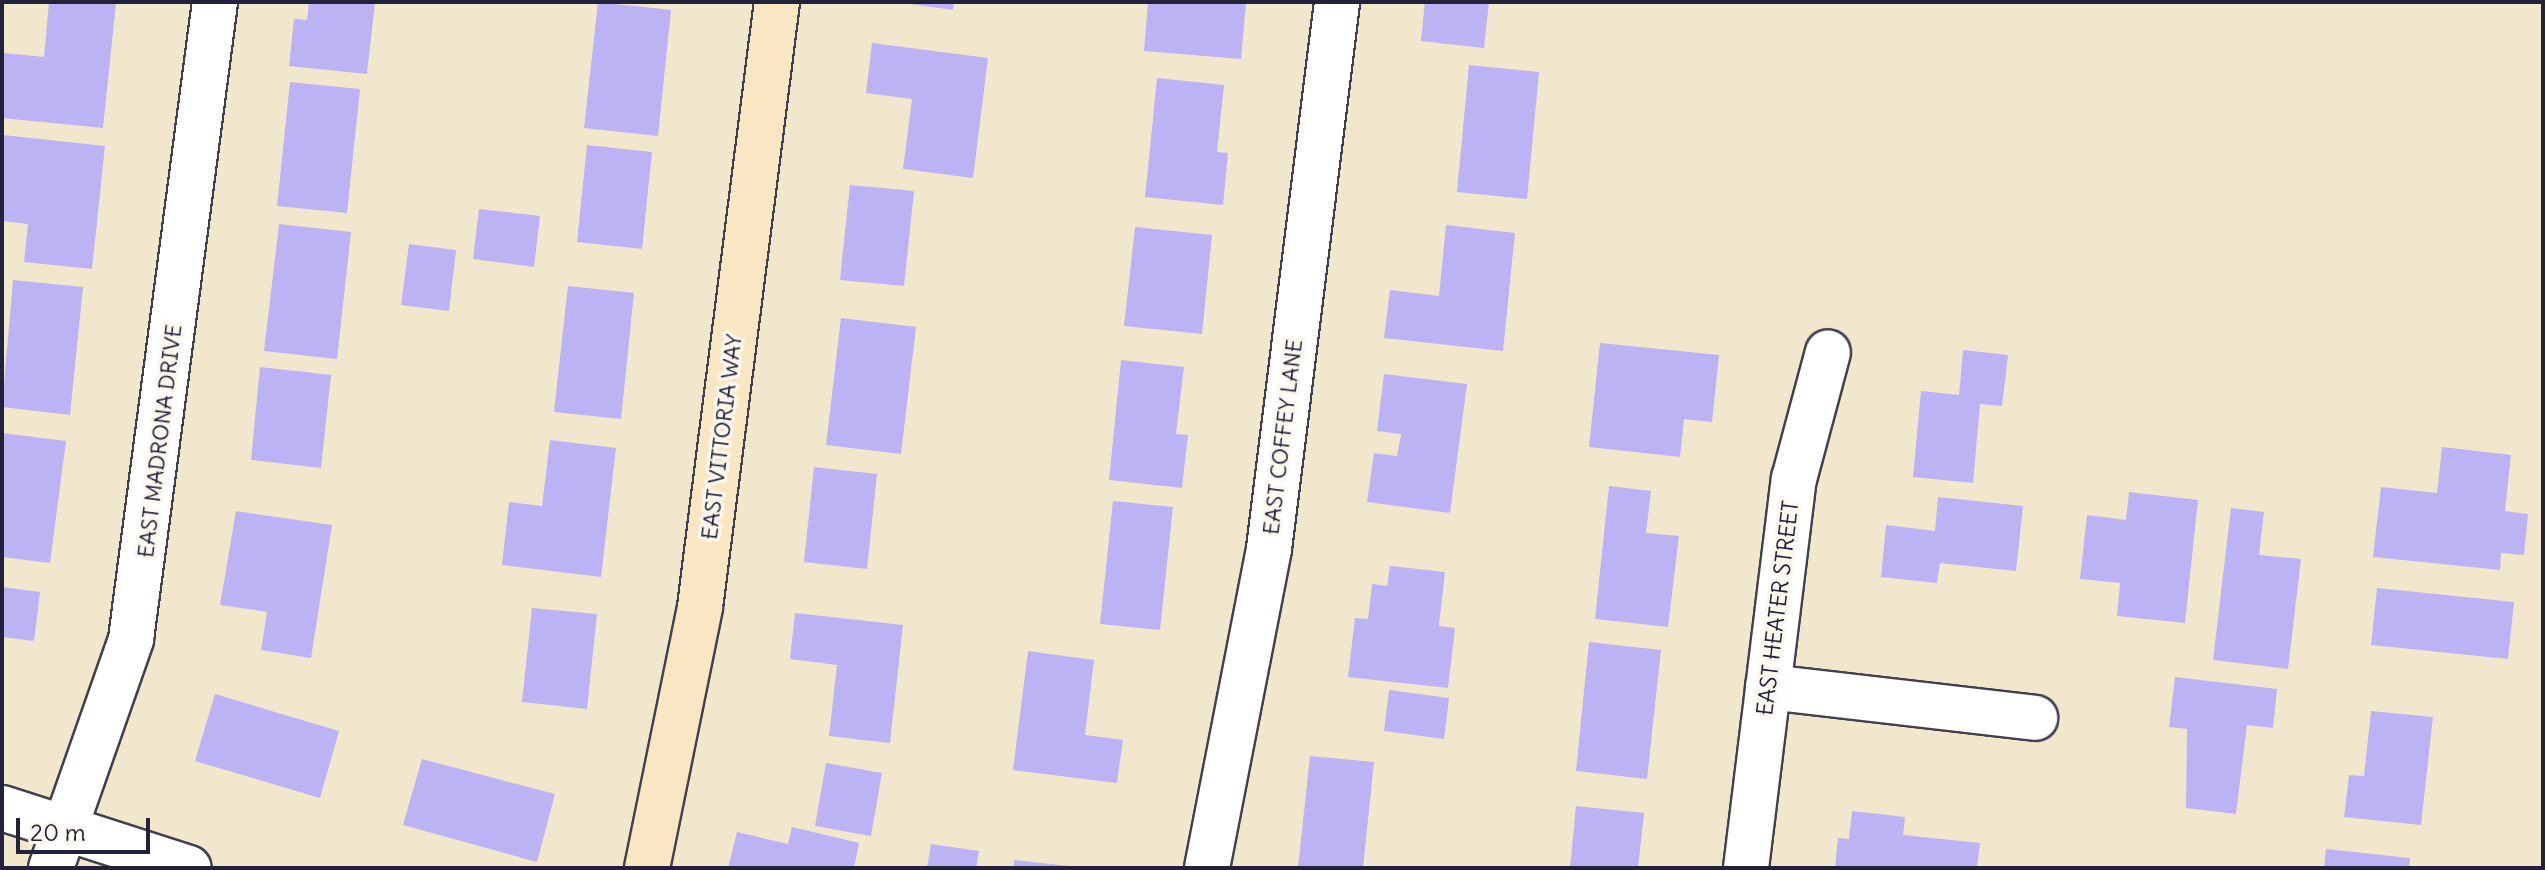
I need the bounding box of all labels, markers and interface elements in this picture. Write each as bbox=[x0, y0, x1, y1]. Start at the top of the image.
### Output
street label: EAST MADRONA DRIVE bbox=[133, 323, 187, 559]
street label: EAST VITTORIA WAY bbox=[696, 333, 748, 541]
street label: EAST COFFEY LANE bbox=[1258, 338, 1308, 536]
street label: EAST HEATER STREET bbox=[1752, 499, 1804, 717]
scale bar bbox=[20, 802, 154, 852]
text: 20 m bbox=[30, 817, 86, 847]

